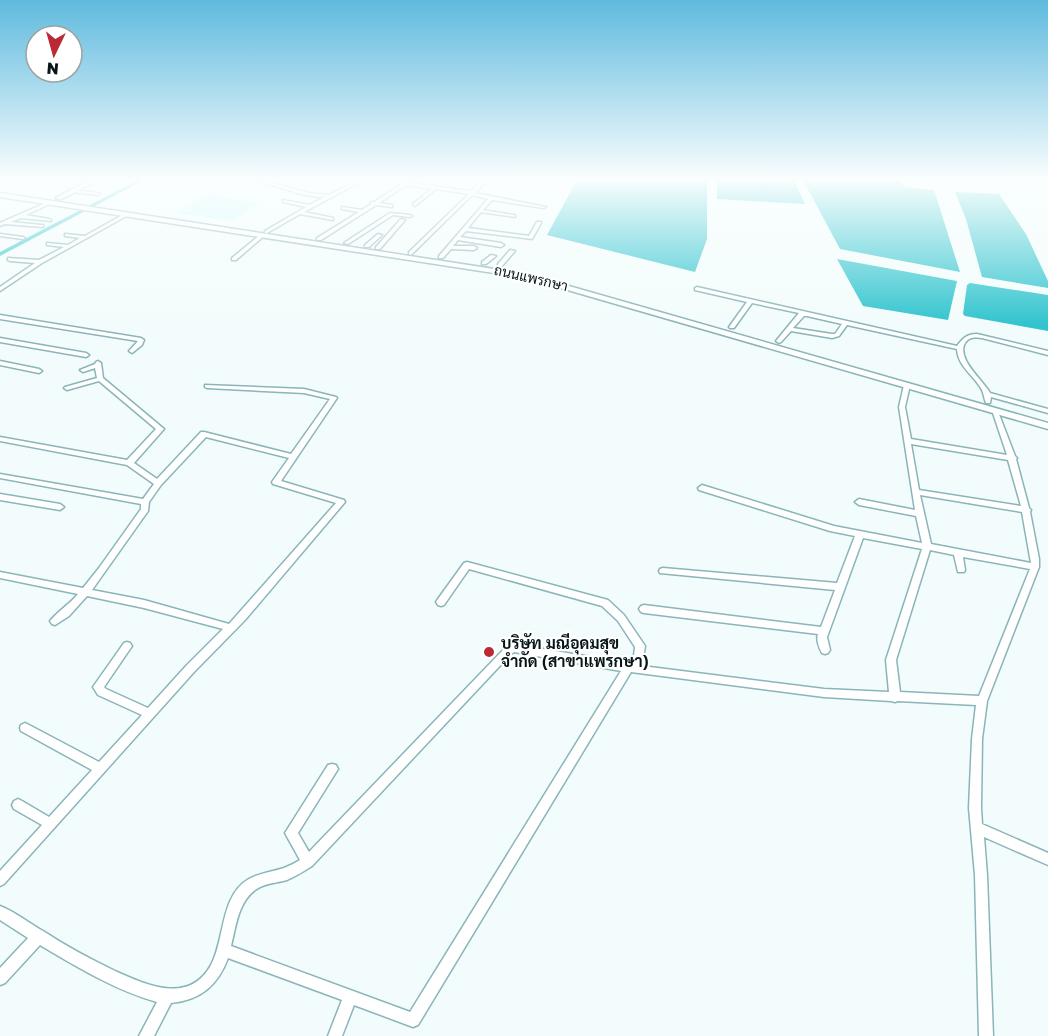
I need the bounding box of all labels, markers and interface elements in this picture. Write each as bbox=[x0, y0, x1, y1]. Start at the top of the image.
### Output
north arrow bbox=[24, 24, 84, 84]
text: N bbox=[46, 58, 60, 79]
street label: ถนนแพรกษา bbox=[493, 261, 570, 294]
place label: บริษัท มณีอุดมสุข จำกัด (สาขาแพรกษา) bbox=[501, 633, 649, 671]
marker: บริษัท มณีอุดมสุข จำกัด (สาขาแพรกษา) bbox=[482, 645, 496, 659]

